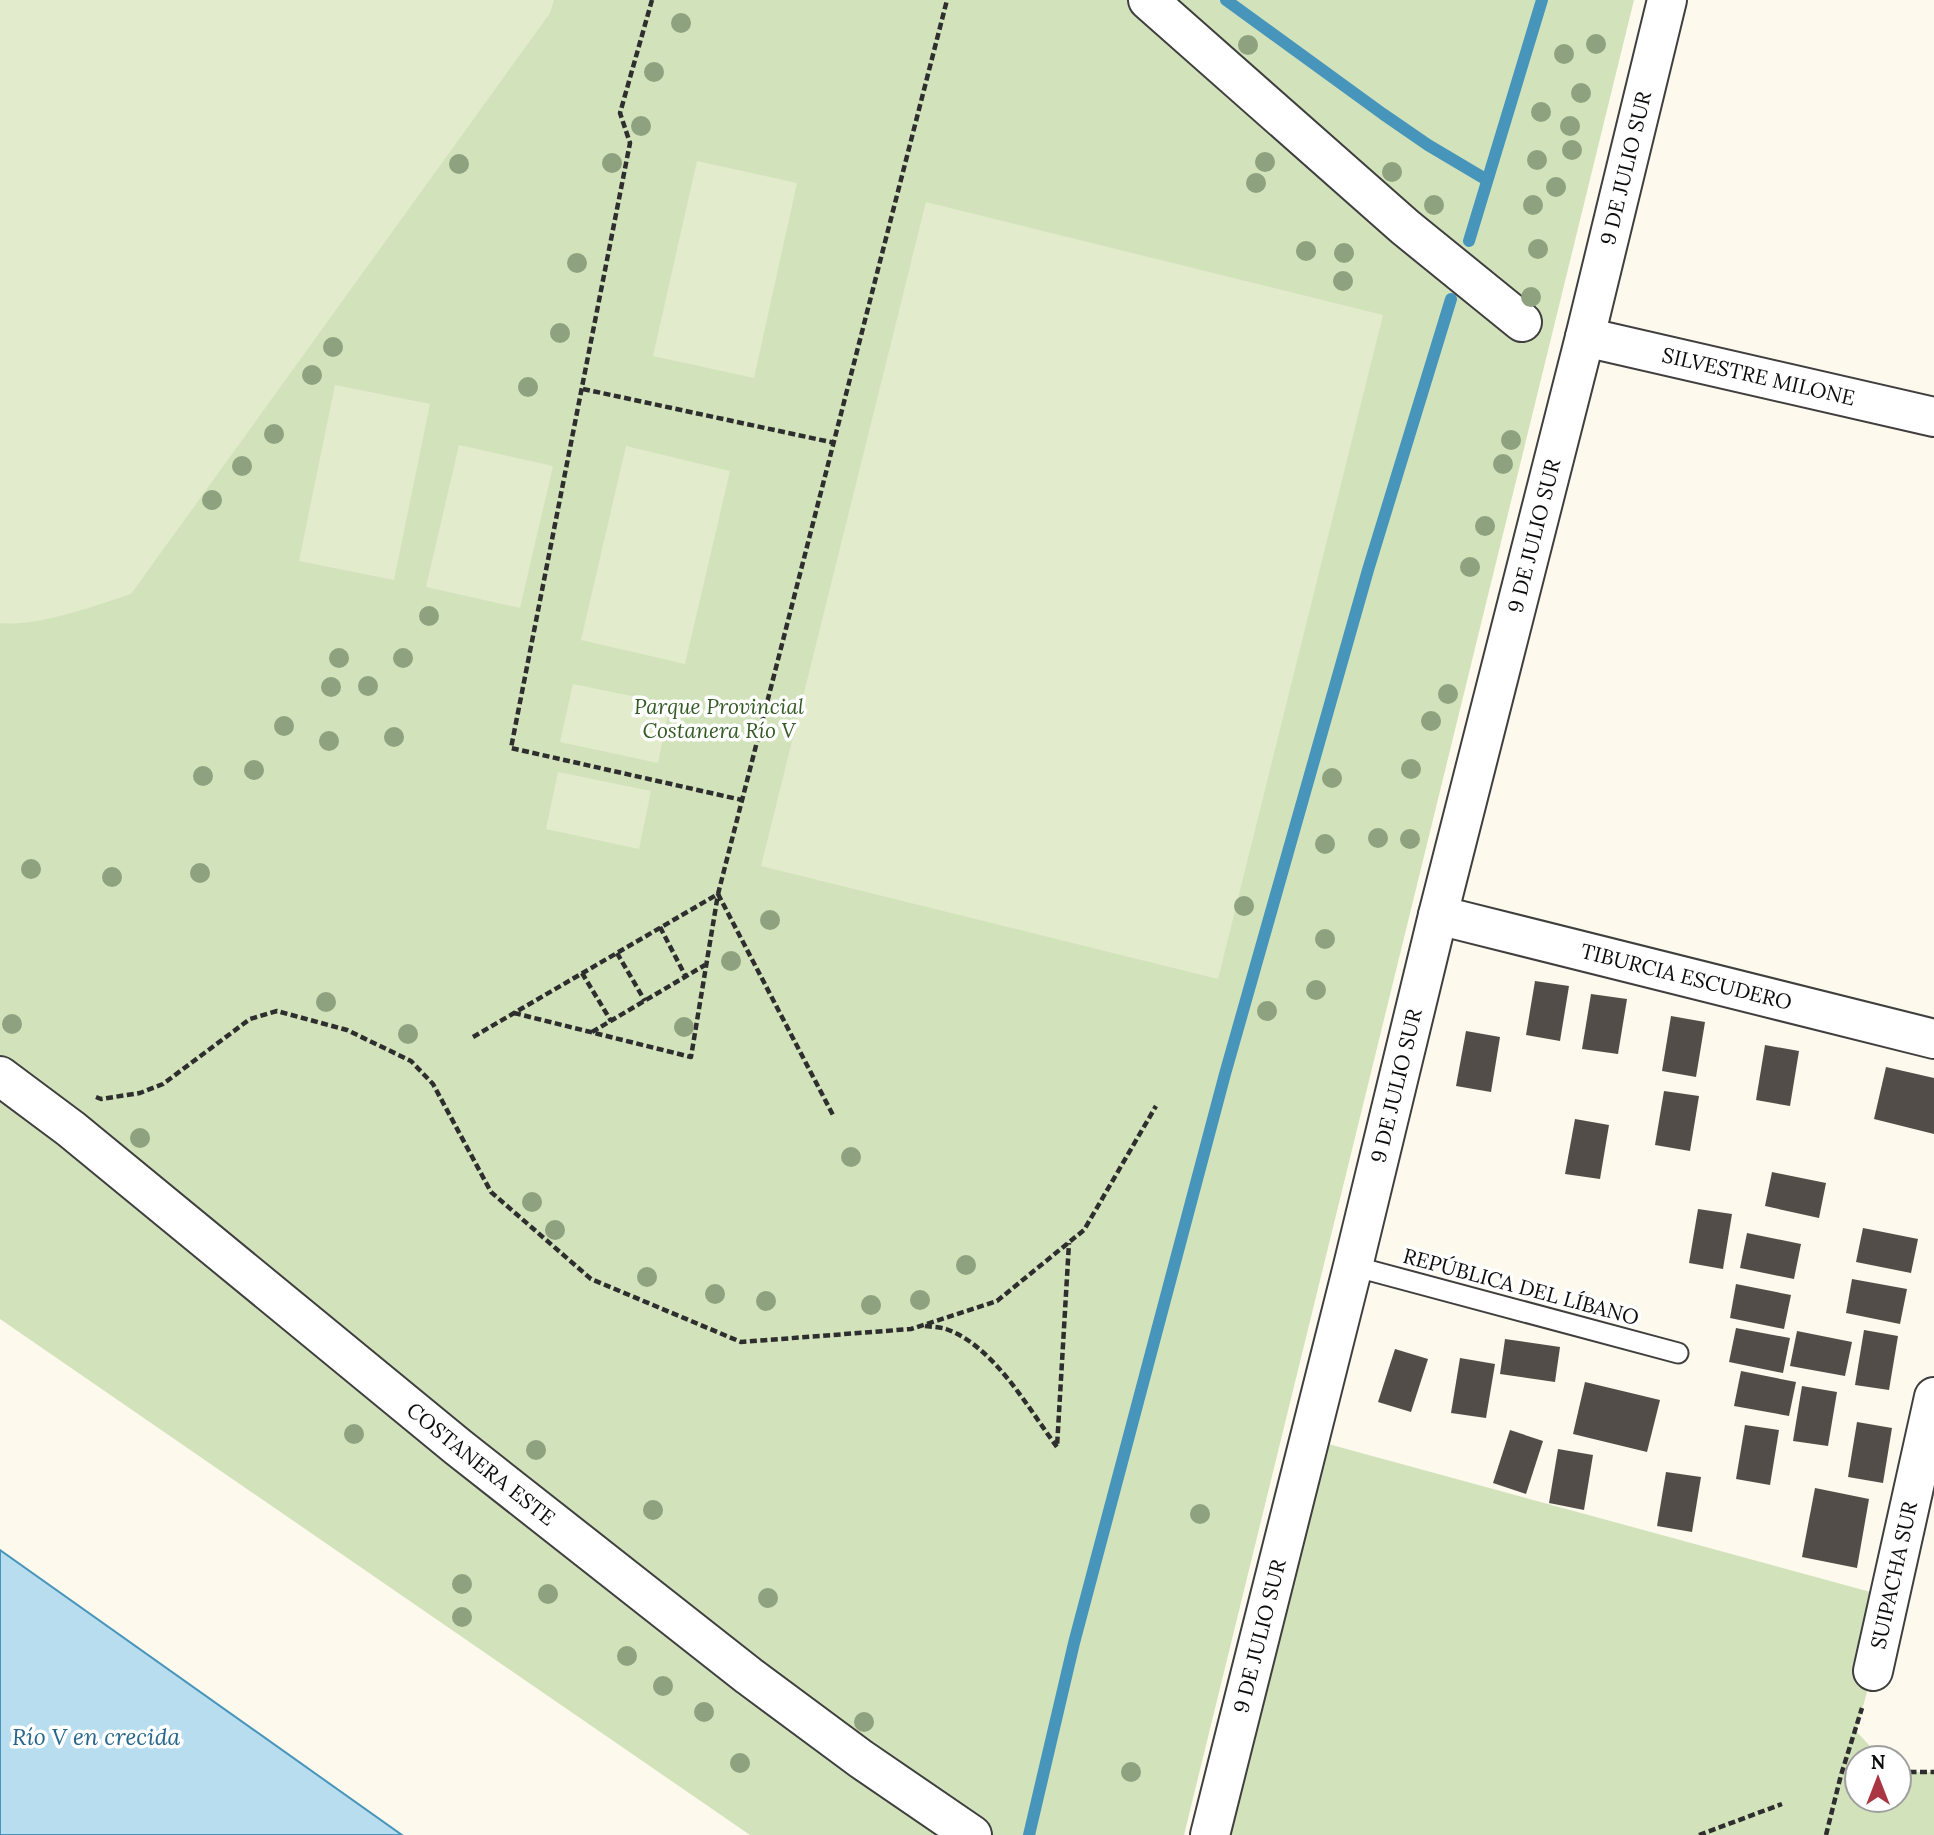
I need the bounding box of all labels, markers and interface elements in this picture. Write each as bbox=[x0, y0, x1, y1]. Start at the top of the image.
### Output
street label: 9 DE JULIO SUR bbox=[1594, 88, 1658, 248]
street label: SILVESTRE MILONE bbox=[1660, 341, 1858, 411]
street label: 9 DE JULIO SUR bbox=[1501, 455, 1567, 615]
park label: Parque Provincial Costanera Río V bbox=[634, 693, 804, 744]
street label: TIBURCIA ESCUDERO bbox=[1578, 937, 1795, 1016]
street label: 9 DE JULIO SUR bbox=[1364, 1005, 1428, 1165]
street label: REPÚBLICA DEL LÍBANO bbox=[1400, 1242, 1642, 1331]
street label: COSTANERA ESTE bbox=[401, 1396, 561, 1531]
street label: SUIPACHA SUR bbox=[1864, 1498, 1924, 1652]
street label: 9 DE JULIO SUR bbox=[1227, 1556, 1292, 1716]
water label: Río V en crecida bbox=[12, 1722, 180, 1751]
north arrow bbox=[1843, 1744, 1913, 1814]
text: N bbox=[1871, 1750, 1886, 1774]

